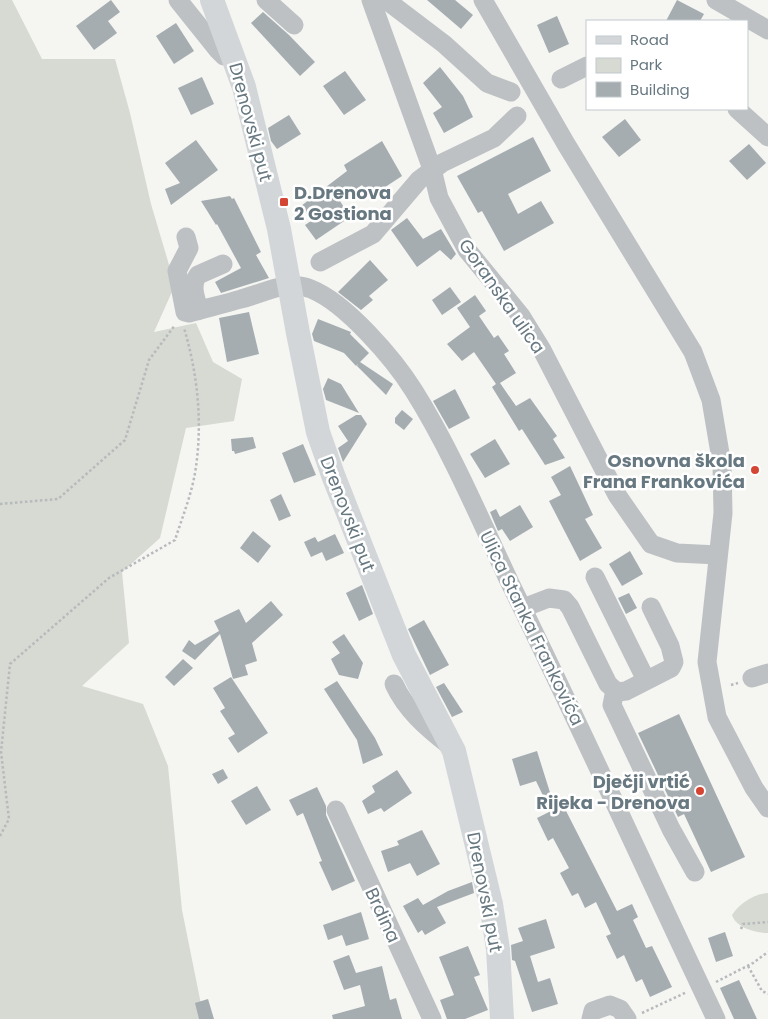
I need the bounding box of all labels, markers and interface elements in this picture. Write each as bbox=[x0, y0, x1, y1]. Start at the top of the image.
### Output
legend bbox=[586, 20, 748, 110]
text: Road bbox=[630, 29, 669, 50]
text: Park bbox=[630, 54, 662, 75]
street label: Drenovski put bbox=[223, 60, 279, 184]
text: Building bbox=[630, 79, 690, 100]
place label: D.Drenova 2 Gostiona bbox=[294, 180, 392, 226]
marker: D.Drenova 2 Gostiona bbox=[278, 196, 290, 208]
street label: Goranska ulica bbox=[453, 234, 551, 358]
place label: Osnovna škola Frana Frankovića bbox=[583, 448, 745, 494]
street label: Drenovski put bbox=[314, 453, 382, 575]
marker: Osnovna škola Frana Frankovića bbox=[749, 464, 761, 476]
street label: Ulica Stanka Frankovića bbox=[474, 526, 590, 730]
place label: Dječji vrtić Rijeka - Drenova bbox=[536, 769, 690, 815]
marker: Dječji vrtić Rijeka - Drenova bbox=[694, 785, 706, 797]
street label: Drenovski put bbox=[461, 830, 509, 954]
street label: Brdina bbox=[359, 883, 407, 947]

